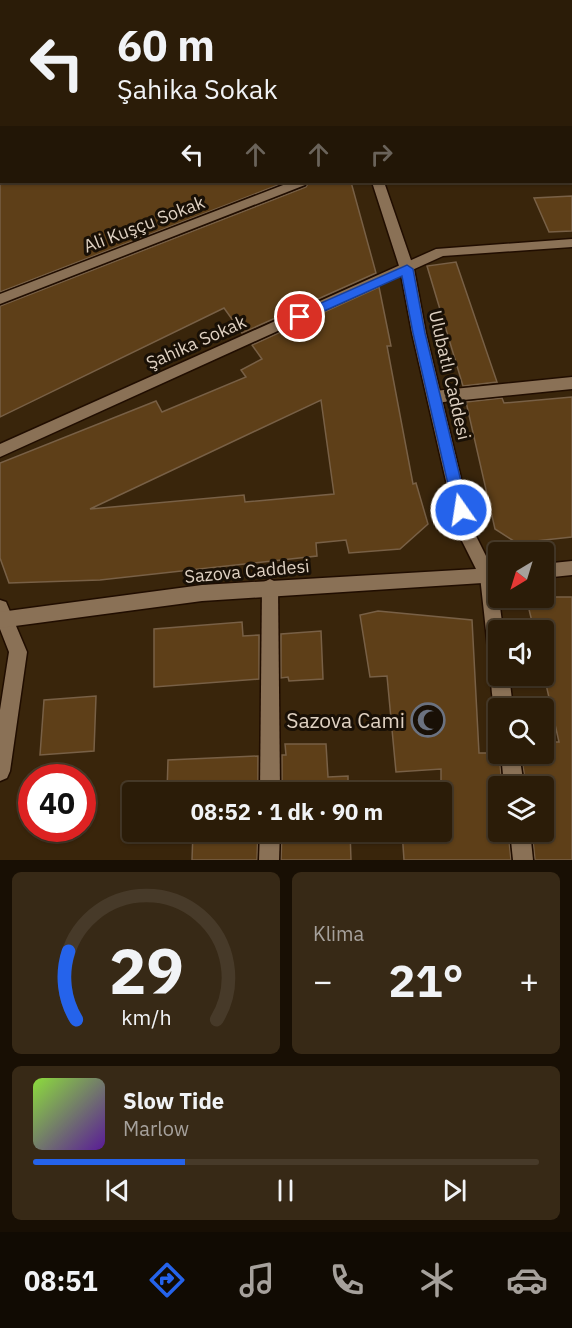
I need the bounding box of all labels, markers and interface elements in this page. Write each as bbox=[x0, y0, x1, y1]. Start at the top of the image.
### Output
text: 60 m bbox=[117, 18, 215, 73]
icon: left bbox=[18, 24, 96, 102]
text: Şahika Sokak bbox=[117, 71, 278, 106]
icon: left bbox=[176, 138, 209, 171]
icon: ahead bbox=[239, 138, 272, 171]
icon: ahead bbox=[302, 138, 335, 171]
icon: right bbox=[365, 138, 398, 171]
street label: Ali Kuşçu Sokak bbox=[80, 190, 208, 258]
pin bbox=[274, 291, 325, 342]
icon: arrive bbox=[283, 300, 316, 333]
street label: Ulubatlı Caddesi bbox=[424, 308, 476, 442]
street label: Şahika Sokak bbox=[142, 310, 250, 374]
position arrow bbox=[429, 478, 493, 542]
north arrow bbox=[488, 542, 554, 608]
map controls bbox=[488, 542, 554, 842]
street label: Sazova Caddesi bbox=[183, 554, 311, 588]
button: sound bbox=[488, 620, 554, 686]
button: search bbox=[488, 698, 554, 764]
mosque icon: Sazova Cami bbox=[410, 702, 446, 738]
place label: Sazova Cami bbox=[286, 706, 405, 734]
speed limit sign: 40 bbox=[18, 764, 96, 842]
button: layers bbox=[488, 776, 554, 842]
text: 08:52 · 1 dk · 90 m bbox=[191, 797, 383, 826]
text: Klima bbox=[313, 920, 364, 947]
text: 29 bbox=[109, 930, 183, 1011]
text: 21° bbox=[388, 951, 464, 1009]
text: − bbox=[313, 959, 333, 1002]
text: + bbox=[519, 959, 539, 1002]
text: km/h bbox=[121, 1003, 171, 1031]
text: Slow Tide bbox=[123, 1086, 224, 1115]
text: Marlow bbox=[123, 1115, 189, 1142]
icon: previous bbox=[101, 1174, 134, 1207]
icon: pause bbox=[269, 1174, 302, 1207]
icon: next bbox=[438, 1174, 471, 1207]
icon: directions bbox=[146, 1259, 188, 1301]
icon: music bbox=[236, 1259, 278, 1301]
icon: phone bbox=[326, 1259, 368, 1301]
icon: climate bbox=[416, 1259, 458, 1301]
icon: car bbox=[506, 1259, 548, 1301]
text: 08:51 bbox=[24, 1263, 98, 1298]

